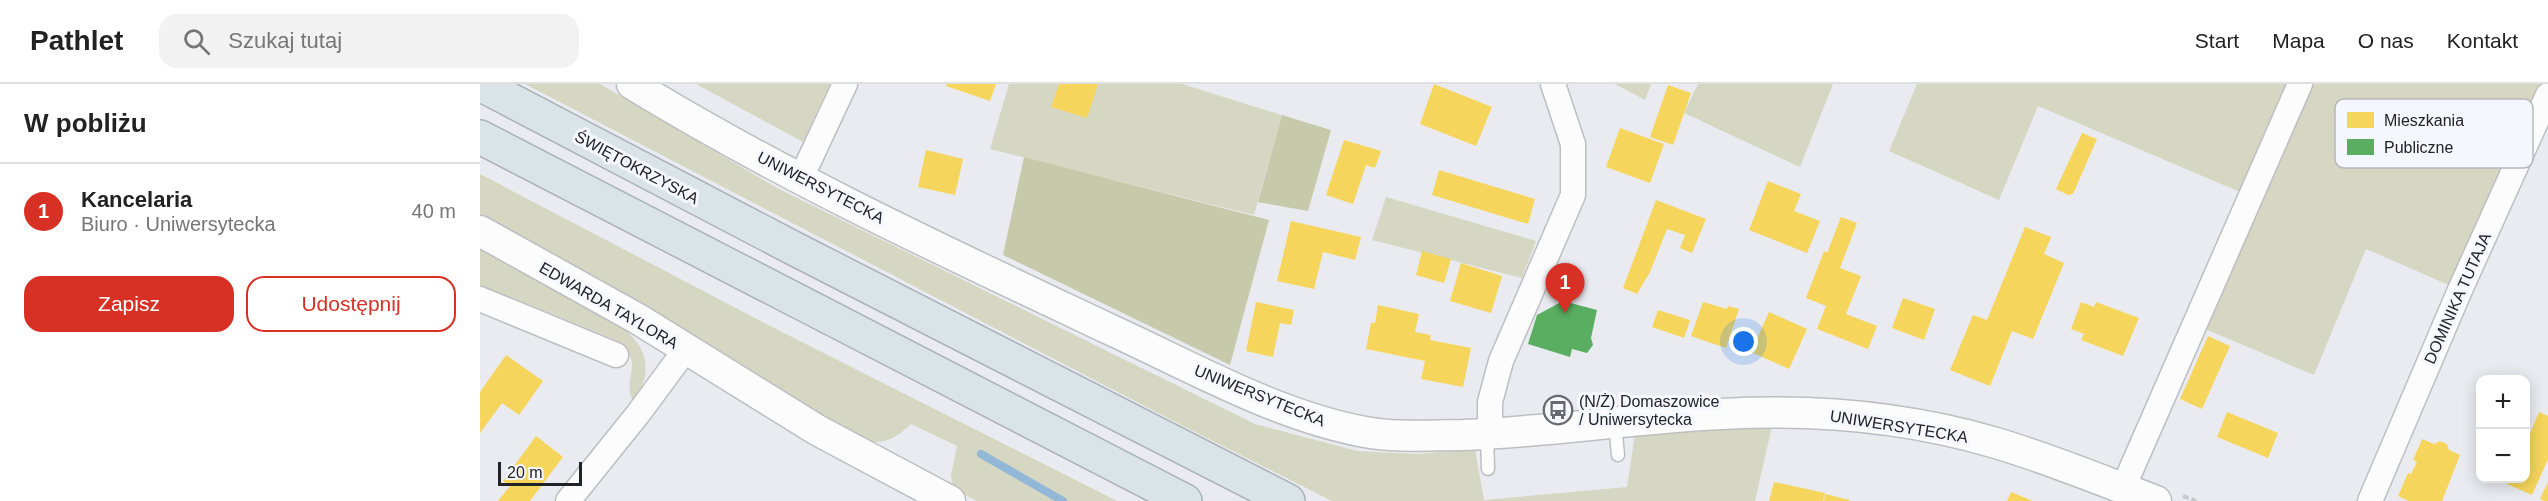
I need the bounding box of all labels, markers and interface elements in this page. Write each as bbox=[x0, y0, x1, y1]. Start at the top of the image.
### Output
search box bbox=[159, 14, 579, 68]
text: Pathlet bbox=[30, 25, 123, 56]
icon: search bbox=[180, 25, 213, 58]
text: Szukaj tutaj bbox=[228, 28, 342, 53]
text: Start bbox=[2195, 29, 2239, 52]
text: Mapa bbox=[2272, 29, 2325, 52]
text: O nas bbox=[2358, 29, 2414, 52]
text: Kontakt bbox=[2447, 29, 2518, 52]
legend bbox=[2335, 99, 2533, 168]
text: W pobliżu bbox=[24, 108, 147, 138]
text: Mieszkania bbox=[2384, 112, 2464, 129]
street label: ŚWIĘTOKRZYSKA bbox=[572, 127, 702, 207]
text: Publiczne bbox=[2384, 139, 2453, 156]
street label: UNIWERSYTECKA bbox=[755, 148, 887, 227]
text: Kancelaria bbox=[81, 187, 192, 212]
text: 1 bbox=[38, 200, 49, 222]
text: 40 m bbox=[412, 200, 456, 222]
text: Biuro · Uniwersytecka bbox=[81, 213, 276, 235]
street label: DOMINIKA TUTAJA bbox=[2421, 230, 2494, 366]
street label: EDWARDA TAYLORA bbox=[537, 259, 681, 352]
pin: 1 bbox=[1546, 264, 1584, 313]
button: Zapisz bbox=[24, 276, 234, 332]
button: Udostępnij bbox=[246, 276, 456, 332]
your location bbox=[1729, 327, 1758, 356]
street label: UNIWERSYTECKA bbox=[1192, 361, 1328, 430]
map controls bbox=[2476, 375, 2530, 483]
button: + bbox=[2476, 375, 2530, 429]
place label: (N/Ż) Domaszowice / Uniwersytecka bbox=[1579, 392, 1720, 428]
bus stop icon: (N/Ż) Domaszowice / Uniwersytecka bbox=[1542, 394, 1574, 426]
street label: UNIWERSYTECKA bbox=[1829, 407, 1969, 446]
button: − bbox=[2476, 429, 2530, 483]
scale bar bbox=[498, 459, 582, 486]
text: 20 m bbox=[507, 464, 543, 481]

